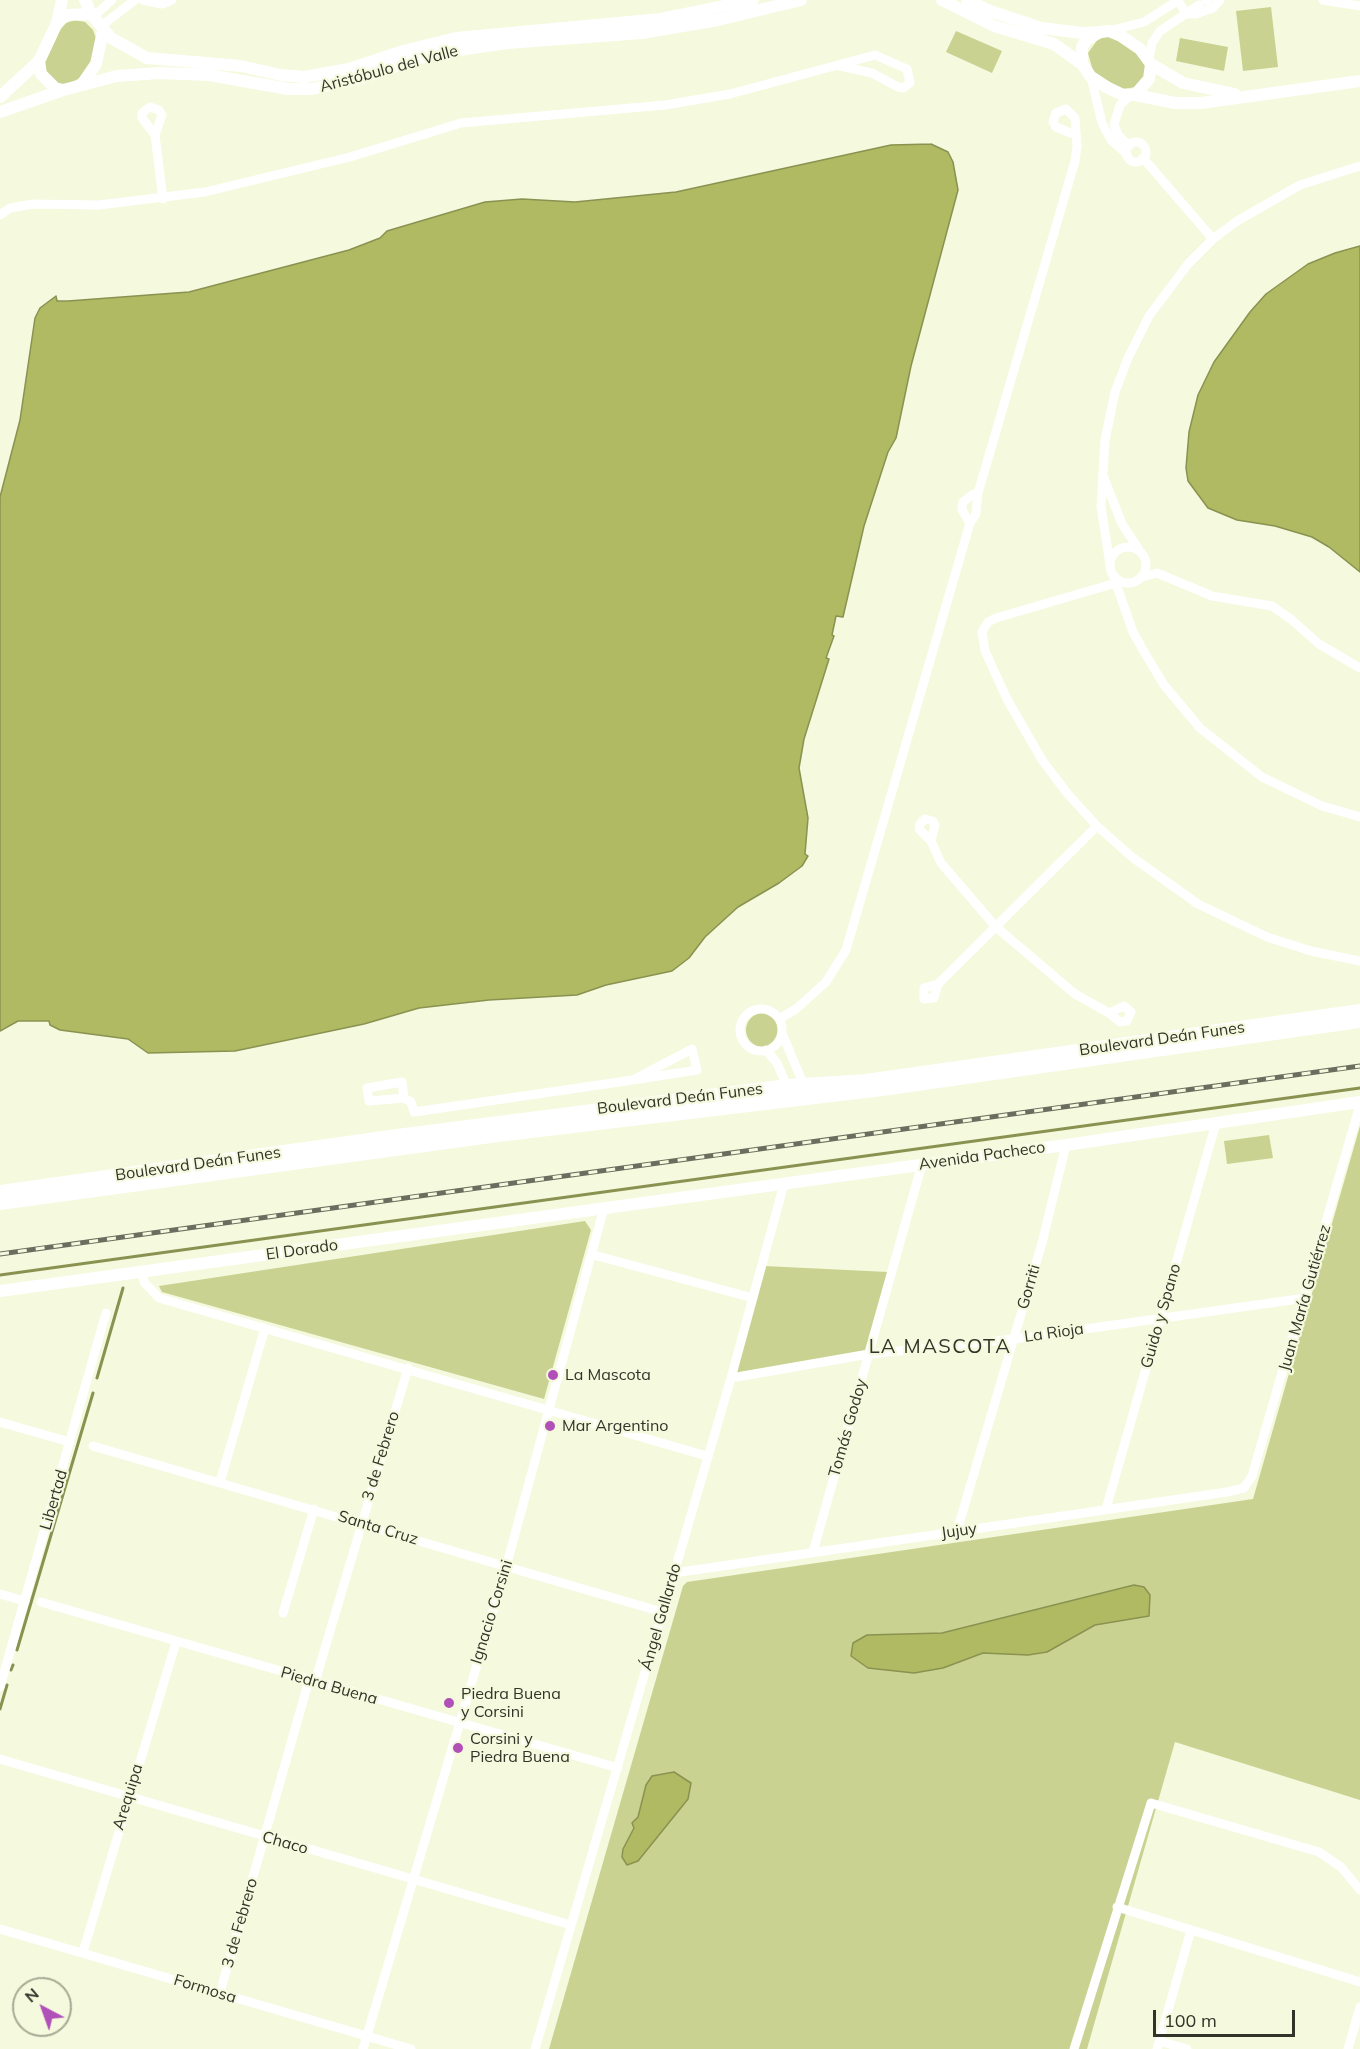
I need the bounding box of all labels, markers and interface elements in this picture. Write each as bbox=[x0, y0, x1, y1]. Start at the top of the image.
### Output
street label: Aristóbulo del Valle bbox=[318, 41, 460, 97]
street label: Boulevard Deán Funes bbox=[1078, 1018, 1246, 1060]
street label: Boulevard Deán Funes bbox=[596, 1079, 764, 1119]
street label: Avenida Pacheco bbox=[918, 1138, 1046, 1174]
street label: Boulevard Deán Funes bbox=[114, 1143, 282, 1185]
street label: Juan María Gutiérrez bbox=[1275, 1222, 1335, 1374]
street label: El Dorado bbox=[265, 1235, 339, 1265]
street label: Guido y Spano bbox=[1137, 1261, 1185, 1371]
street label: Gorriti bbox=[1013, 1262, 1045, 1312]
street label: La Rioja bbox=[1023, 1319, 1085, 1347]
district label: LA MASCOTA bbox=[869, 1335, 1011, 1359]
place label: La Mascota bbox=[565, 1365, 651, 1385]
marker: La Mascota bbox=[546, 1368, 560, 1382]
street label: Tomás Godoy bbox=[825, 1377, 871, 1479]
street label: 3 de Febrero bbox=[358, 1409, 404, 1503]
place label: Mar Argentino bbox=[562, 1416, 668, 1436]
marker: Mar Argentino bbox=[543, 1419, 557, 1433]
street label: Libertad bbox=[36, 1468, 72, 1532]
street label: Santa Cruz bbox=[336, 1507, 420, 1549]
street label: Jujuy bbox=[940, 1519, 978, 1543]
street label: Ignacio Corsini bbox=[467, 1558, 517, 1666]
street label: Ángel Gallardo bbox=[637, 1561, 685, 1673]
street label: Piedra Buena bbox=[278, 1663, 380, 1709]
place label: Piedra Buena y Corsini bbox=[461, 1684, 561, 1722]
marker: Piedra Buena y Corsini bbox=[442, 1696, 456, 1710]
place label: Corsini y Piedra Buena bbox=[470, 1729, 570, 1767]
marker: Corsini y Piedra Buena bbox=[451, 1741, 465, 1755]
street label: Arequipa bbox=[109, 1762, 147, 1832]
street label: Chaco bbox=[260, 1827, 310, 1859]
street label: 3 de Febrero bbox=[218, 1876, 262, 1970]
street label: Formosa bbox=[171, 1970, 239, 2008]
north arrow bbox=[12, 1977, 72, 2037]
text: N bbox=[20, 1983, 43, 2006]
scale bar bbox=[1156, 1998, 1298, 2036]
text: 100 m bbox=[1164, 2009, 1217, 2032]

